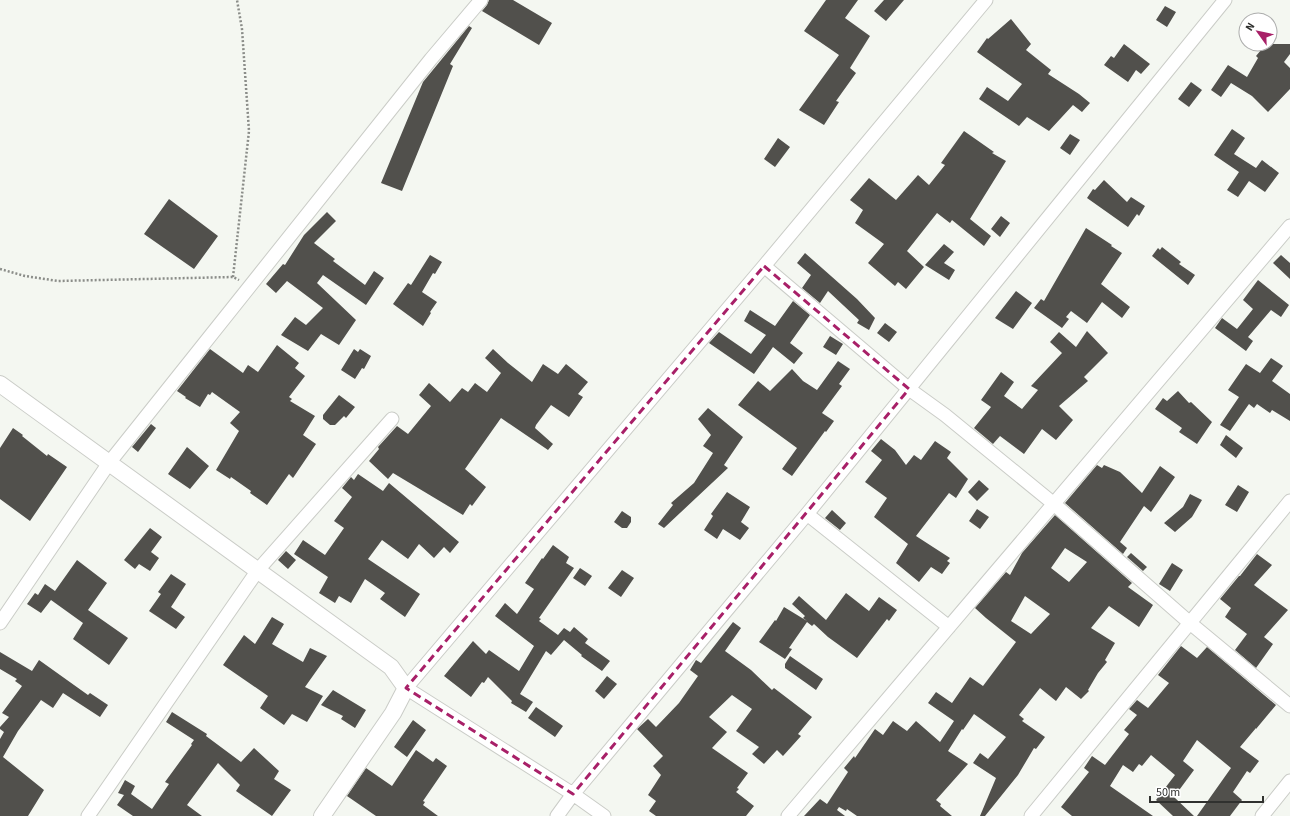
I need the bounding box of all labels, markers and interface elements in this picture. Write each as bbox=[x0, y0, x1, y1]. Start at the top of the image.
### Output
north arrow bbox=[1238, 12, 1278, 52]
text: N bbox=[1242, 20, 1258, 34]
scale bar bbox=[1150, 778, 1263, 804]
text: 50 m bbox=[1156, 784, 1180, 801]

